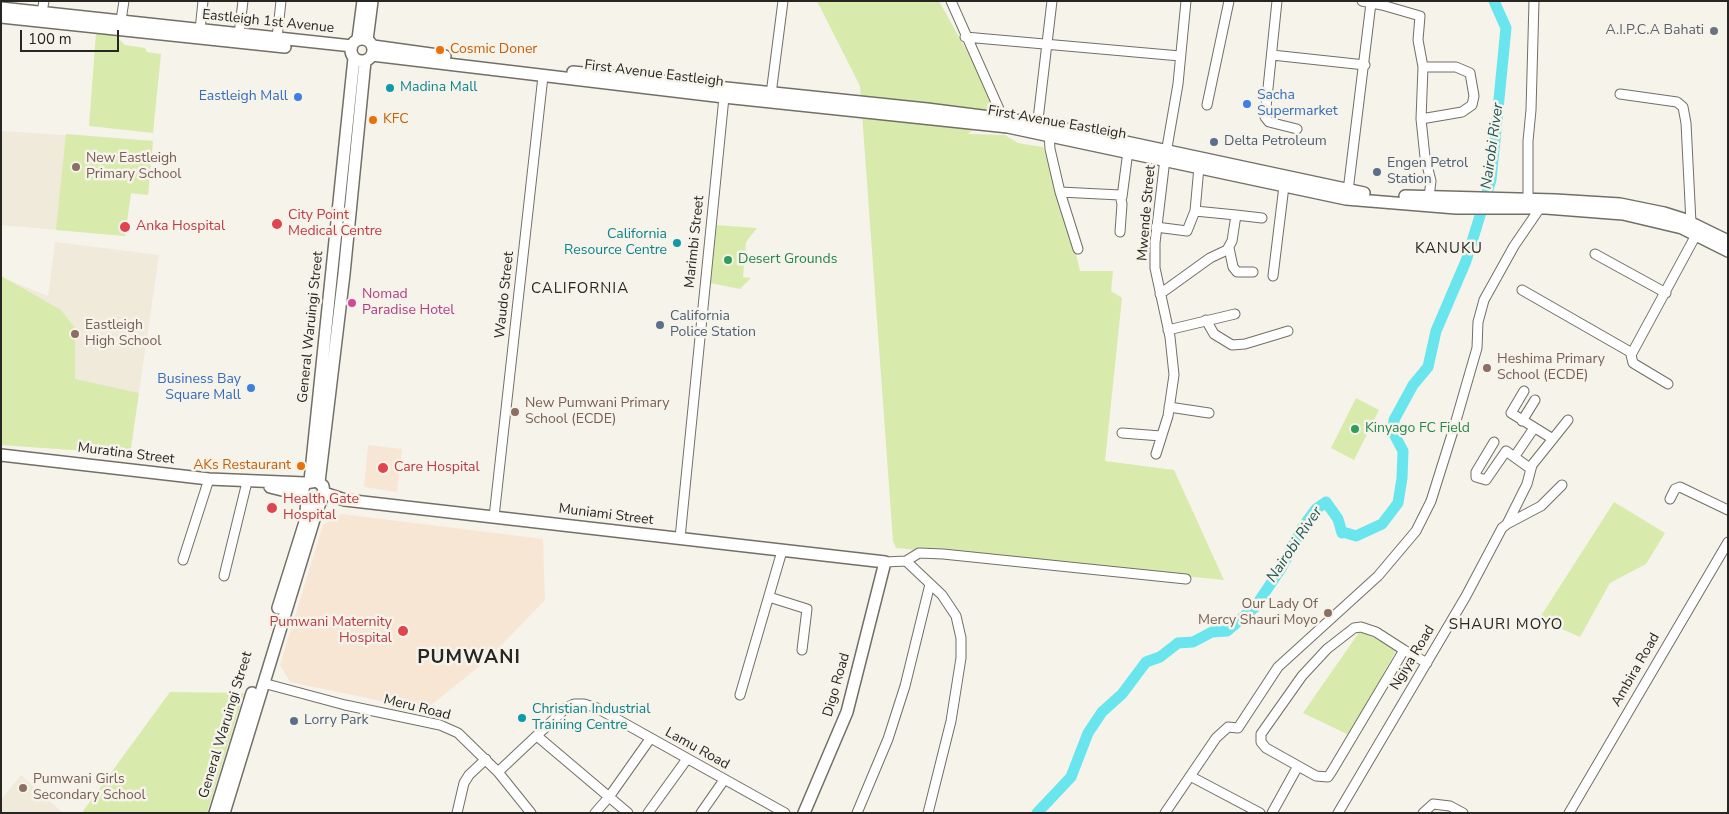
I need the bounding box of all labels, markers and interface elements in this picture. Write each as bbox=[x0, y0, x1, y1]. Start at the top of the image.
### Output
street label: Eastleigh 1st Avenue bbox=[201, 7, 335, 37]
scale bar bbox=[22, 20, 121, 52]
place label: A.I.P.C.A Bahati bbox=[1605, 23, 1704, 39]
marker: A.I.P.C.A Bahati bbox=[1708, 25, 1720, 37]
text: 100 m bbox=[28, 29, 72, 49]
place label: Cosmic Doner bbox=[450, 42, 537, 58]
marker: Cosmic Doner bbox=[434, 44, 446, 56]
street label: First Avenue Eastleigh bbox=[583, 57, 725, 91]
place label: Madina Mall bbox=[400, 80, 477, 96]
marker: Madina Mall bbox=[384, 82, 396, 94]
place label: Sacha Supermarket bbox=[1257, 88, 1338, 120]
place label: Eastleigh Mall bbox=[199, 89, 288, 105]
marker: Eastleigh Mall bbox=[292, 91, 304, 103]
marker: Sacha Supermarket bbox=[1241, 98, 1253, 110]
water label: Nairobi River bbox=[1478, 102, 1508, 190]
street label: First Avenue Eastleigh bbox=[986, 103, 1128, 143]
place label: KFC bbox=[383, 112, 409, 128]
marker: KFC bbox=[367, 114, 379, 126]
place label: Delta Petroleum bbox=[1224, 134, 1327, 150]
marker: Delta Petroleum bbox=[1208, 136, 1220, 148]
place label: New Eastleigh Primary School bbox=[86, 151, 181, 184]
place label: Engen Petrol Station bbox=[1387, 156, 1468, 188]
marker: New Eastleigh Primary School bbox=[70, 161, 82, 173]
street label: Mwende Street bbox=[1134, 164, 1160, 262]
marker: Engen Petrol Station bbox=[1371, 166, 1383, 178]
street label: Marimbi Street bbox=[682, 195, 708, 289]
place label: City Point Medical Centre bbox=[288, 208, 382, 240]
marker: City Point Medical Centre bbox=[270, 217, 284, 231]
place label: Anka Hospital bbox=[136, 219, 225, 235]
marker: Anka Hospital bbox=[118, 220, 132, 234]
place label: California Resource Centre bbox=[564, 227, 667, 260]
marker: California Resource Centre bbox=[671, 237, 683, 249]
district label: KANUKU bbox=[1414, 240, 1484, 258]
street label: General Waruingi Street bbox=[295, 250, 327, 404]
street label: Waudo Street bbox=[492, 251, 518, 339]
place label: Desert Grounds bbox=[738, 252, 837, 268]
marker: Desert Grounds bbox=[722, 254, 734, 266]
district label: CALIFORNIA bbox=[530, 280, 630, 298]
place label: Nomad Paradise Hotel bbox=[362, 287, 454, 320]
marker: Nomad Paradise Hotel bbox=[346, 297, 358, 309]
place label: California Police Station bbox=[670, 309, 756, 342]
place label: Eastleigh High School bbox=[85, 318, 161, 351]
marker: California Police Station bbox=[654, 319, 666, 331]
marker: Eastleigh High School bbox=[69, 328, 81, 340]
place label: Heshima Primary School (ECDE) bbox=[1497, 352, 1605, 384]
marker: Heshima Primary School (ECDE) bbox=[1481, 362, 1493, 374]
place label: Business Bay Square Mall bbox=[157, 372, 241, 404]
marker: Business Bay Square Mall bbox=[245, 382, 257, 394]
place label: New Pumwani Primary School (ECDE) bbox=[525, 396, 669, 428]
marker: New Pumwani Primary School (ECDE) bbox=[509, 406, 521, 418]
place label: Kinyago FC Field bbox=[1365, 421, 1470, 437]
marker: Kinyago FC Field bbox=[1349, 423, 1361, 435]
street label: Muratina Street bbox=[77, 440, 175, 468]
place label: AKs Restaurant bbox=[193, 458, 291, 474]
marker: AKs Restaurant bbox=[295, 460, 307, 472]
place label: Care Hospital bbox=[394, 460, 480, 476]
marker: Care Hospital bbox=[376, 461, 390, 475]
place label: Health Gate Hospital bbox=[283, 492, 359, 524]
marker: Health Gate Hospital bbox=[265, 501, 279, 515]
street label: Muniami Street bbox=[558, 501, 654, 529]
water label: Nairobi River bbox=[1263, 504, 1327, 586]
place label: Our Lady Of Mercy Shauri Moyo bbox=[1198, 597, 1318, 630]
marker: Our Lady Of Mercy Shauri Moyo bbox=[1322, 607, 1334, 619]
place label: Pumwani Maternity Hospital bbox=[270, 615, 392, 648]
district label: SHAURI MOYO bbox=[1447, 616, 1565, 634]
street label: Ngiya Road bbox=[1387, 623, 1439, 693]
marker: Pumwani Maternity Hospital bbox=[396, 624, 410, 638]
street label: Ambira Road bbox=[1608, 630, 1664, 710]
district label: PUMWANI bbox=[416, 647, 522, 669]
street label: General Waruingi Street bbox=[196, 650, 256, 800]
street label: Digo Road bbox=[820, 651, 854, 719]
street label: Meru Road bbox=[382, 692, 452, 724]
place label: Christian Industrial Training Centre bbox=[532, 702, 650, 734]
marker: Christian Industrial Training Centre bbox=[516, 712, 528, 724]
place label: Lorry Park bbox=[304, 713, 369, 729]
marker: Lorry Park bbox=[288, 715, 300, 727]
street label: Lamu Road bbox=[662, 724, 732, 774]
place label: Pumwani Girls Secondary School bbox=[33, 772, 146, 804]
marker: Pumwani Girls Secondary School bbox=[17, 782, 29, 794]

